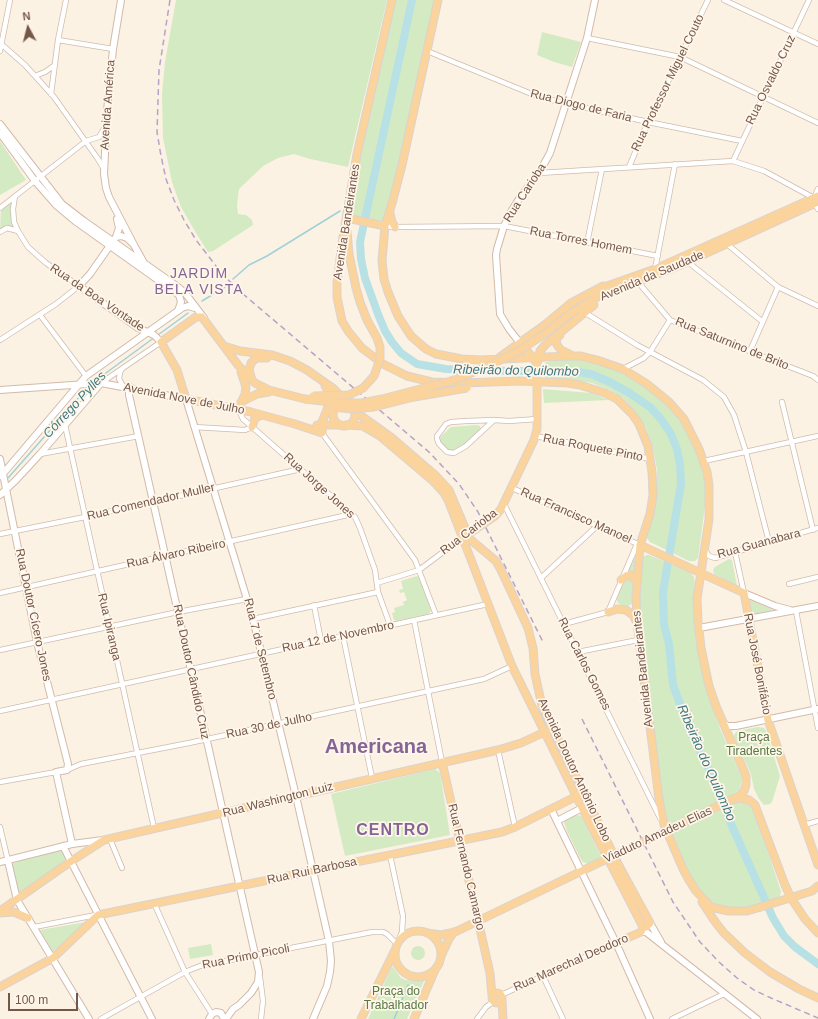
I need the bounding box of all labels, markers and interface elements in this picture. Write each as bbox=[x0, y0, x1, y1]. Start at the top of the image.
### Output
north arrow bbox=[8, 8, 48, 48]
text: N bbox=[22, 10, 31, 23]
street label: Rua Professor Miguel Couto bbox=[628, 12, 708, 154]
street label: Rua Osvaldo Cruz bbox=[743, 33, 799, 127]
street label: Avenida América bbox=[98, 59, 118, 151]
street label: Rua Diogo de Faria bbox=[529, 86, 633, 126]
street label: Rua Carioba bbox=[501, 161, 549, 225]
street label: Avenida Bandeirantes bbox=[331, 163, 363, 281]
street label: Rua Torres Homem bbox=[529, 224, 633, 258]
street label: Avenida da Saudade bbox=[598, 248, 706, 304]
street label: Rua da Boa Vontade bbox=[47, 261, 147, 335]
district label: JARDIM BELA VISTA bbox=[154, 266, 244, 298]
street label: Rua Saturnino de Brito bbox=[673, 315, 791, 373]
water label: Ribeirão do Quilombo bbox=[453, 362, 579, 380]
water label: Córrego Pylles bbox=[40, 369, 110, 441]
street label: Avenida Nove de Julho bbox=[122, 380, 246, 418]
street label: Rua Roquete Pinto bbox=[542, 431, 644, 465]
street label: Rua Jorge Jones bbox=[280, 450, 358, 522]
street label: Rua Comendador Muller bbox=[86, 480, 216, 524]
street label: Rua Francisco Manoel bbox=[518, 485, 634, 547]
street label: Rua Carioba bbox=[438, 506, 500, 558]
street label: Rua Guanabara bbox=[716, 526, 802, 562]
street label: Rua Álvaro Ribeiro bbox=[125, 536, 227, 572]
street label: Rua Doutor Cícero Jones bbox=[12, 547, 54, 683]
street label: Rua Ipiranga bbox=[94, 592, 124, 662]
street label: Rua 7 de Setembro bbox=[240, 597, 280, 701]
street label: Rua Doutor Cândido Cruz bbox=[170, 603, 212, 741]
street label: Avenida Bandeirantes bbox=[630, 610, 656, 728]
street label: Rua José Bonifácio bbox=[740, 612, 774, 716]
street label: Rua Carlos Gomes bbox=[554, 615, 614, 713]
street label: Rua 12 de Novembro bbox=[281, 618, 395, 656]
street label: Avenida Doutor Antônio Lobo bbox=[534, 696, 614, 844]
water label: Ribeirão do Quilombo bbox=[673, 702, 739, 824]
street label: Rua 30 de Julho bbox=[225, 710, 313, 742]
park label: Praça Tiradentes bbox=[726, 731, 782, 759]
district label: Americana bbox=[325, 735, 427, 759]
street label: Rua Washington Luiz bbox=[221, 779, 335, 821]
street label: Rua Fernando Camargo bbox=[444, 802, 488, 932]
street label: Viaduto Amadeu Elias bbox=[602, 804, 714, 866]
district label: CENTRO bbox=[356, 821, 430, 841]
street label: Rua Rui Barbosa bbox=[266, 854, 358, 888]
street label: Rua Marechal Deodoro bbox=[511, 931, 631, 995]
street label: Rua Primo Picoli bbox=[201, 941, 291, 973]
scale bar bbox=[10, 985, 80, 1011]
park label: Praça do Trabalhador bbox=[364, 985, 428, 1013]
text: 100 m bbox=[15, 993, 48, 1007]

